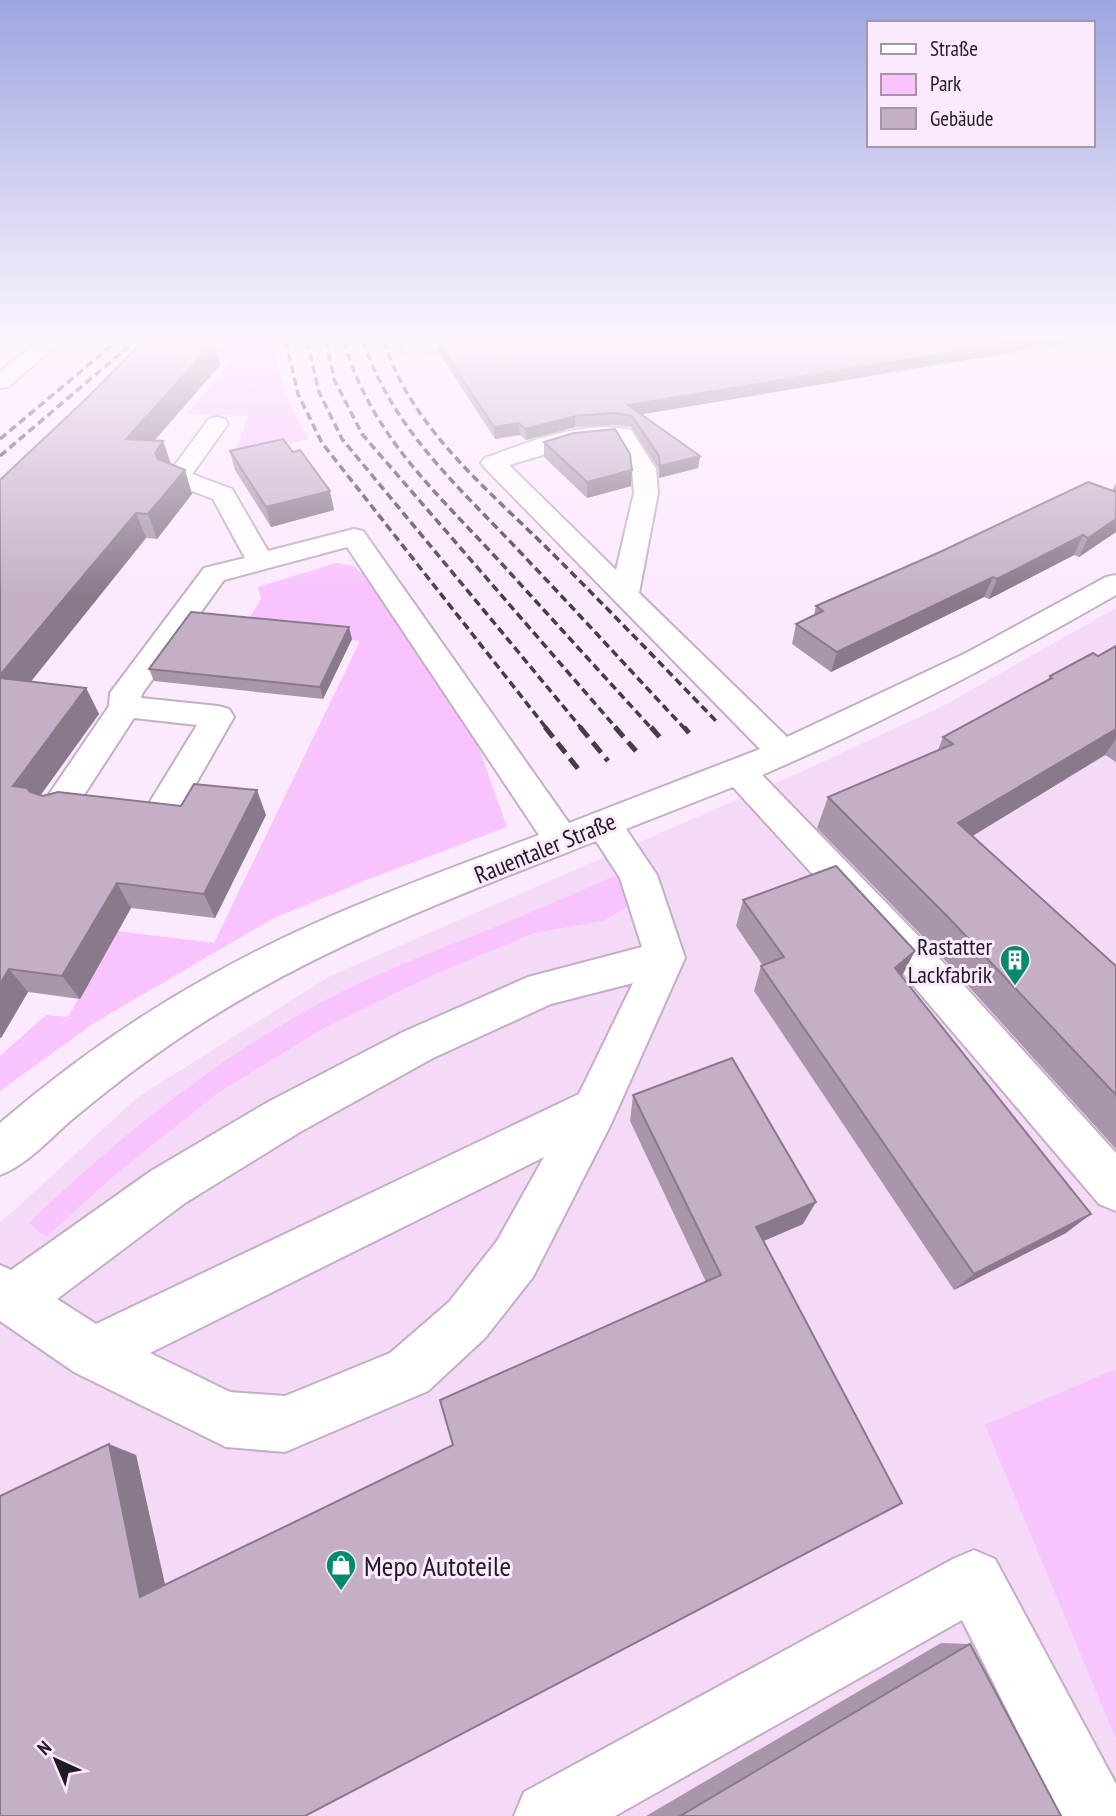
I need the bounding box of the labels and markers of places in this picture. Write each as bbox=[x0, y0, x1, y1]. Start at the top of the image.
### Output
place label: Rastatter Lackfabrik bbox=[908, 931, 993, 990]
building icon: Rastatter Lackfabrik bbox=[998, 943, 1032, 987]
place label: Mepo Autoteile bbox=[364, 1547, 511, 1584]
shop icon: Mepo Autoteile bbox=[324, 1548, 358, 1592]

